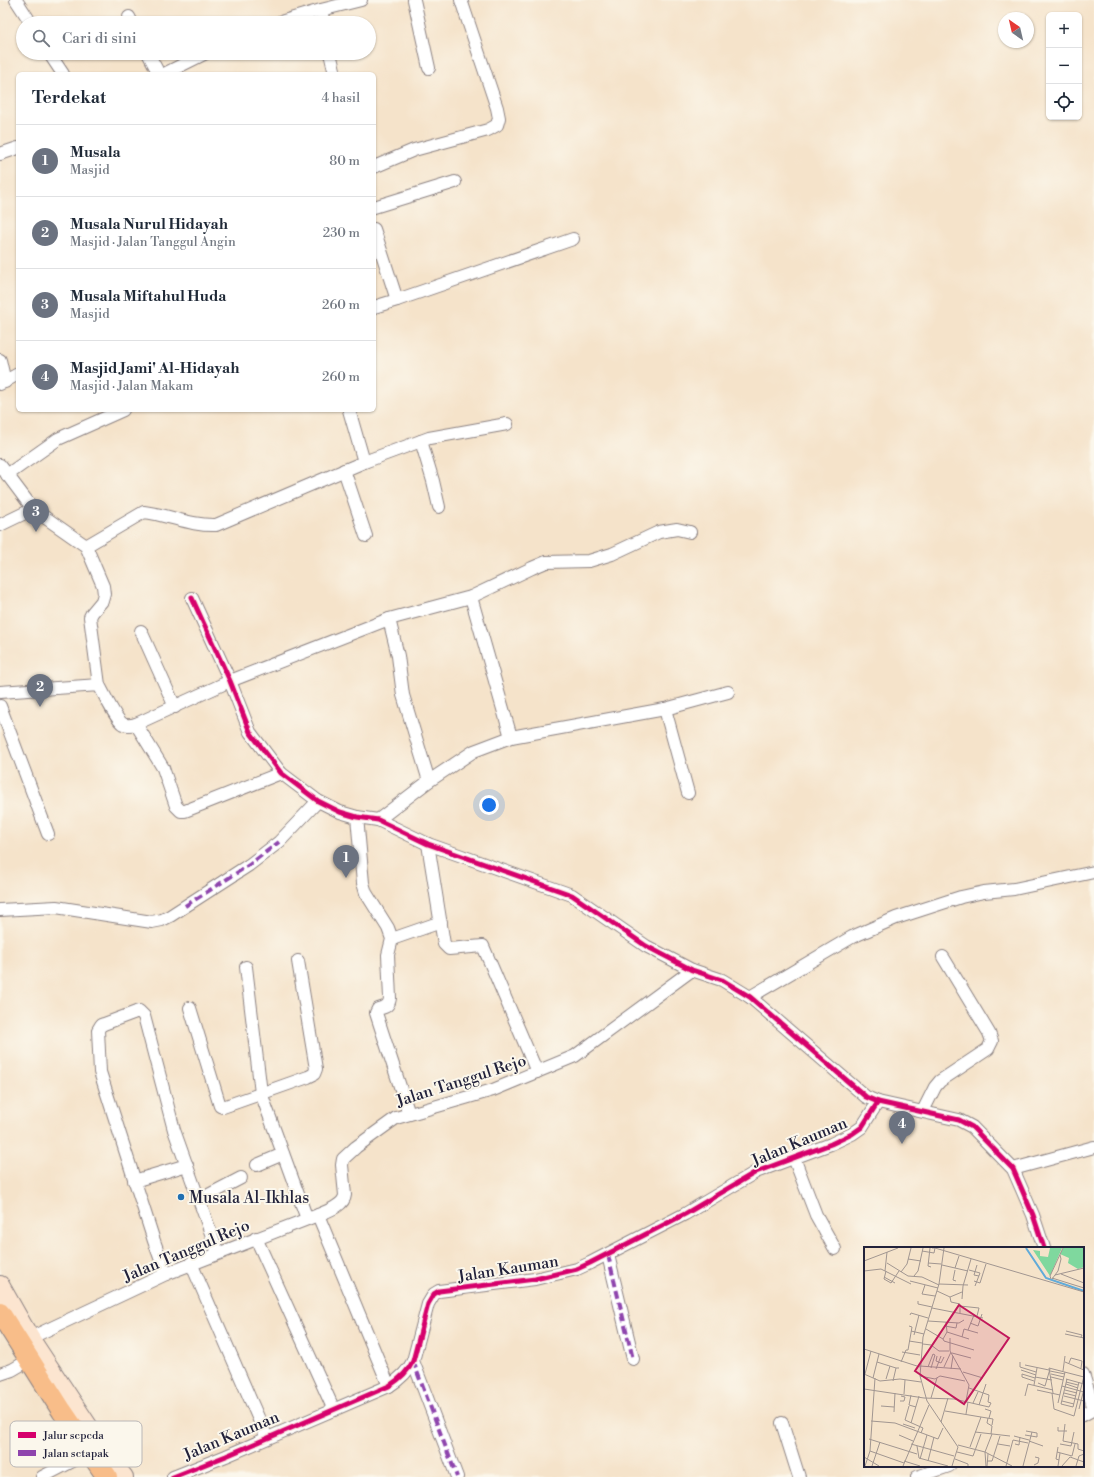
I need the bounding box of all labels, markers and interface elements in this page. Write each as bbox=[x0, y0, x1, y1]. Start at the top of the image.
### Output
north arrow bbox=[998, 12, 1034, 48]
map controls bbox=[1046, 12, 1082, 120]
button: + bbox=[1046, 12, 1082, 48]
search box bbox=[16, 16, 376, 60]
icon: search bbox=[30, 27, 52, 49]
text: Cari di sini bbox=[62, 29, 137, 48]
button: − bbox=[1046, 48, 1082, 84]
button: locate bbox=[1046, 84, 1082, 120]
text: Terdekat bbox=[32, 87, 106, 109]
text: 4 hasil bbox=[321, 90, 360, 106]
text: Musala bbox=[70, 143, 121, 162]
text: 1 bbox=[42, 153, 48, 169]
text: 80 m bbox=[329, 153, 360, 169]
text: Masjid bbox=[70, 162, 110, 178]
text: Musala Nurul Hidayah bbox=[70, 215, 228, 234]
text: 2 bbox=[41, 225, 49, 241]
text: 230 m bbox=[323, 225, 360, 241]
text: Masjid · Jalan Tanggul Angin bbox=[70, 234, 236, 250]
text: Musala Miftahul Huda bbox=[70, 287, 226, 306]
text: 3 bbox=[41, 297, 49, 313]
text: 260 m bbox=[322, 297, 360, 313]
text: Masjid bbox=[70, 306, 110, 322]
text: Masjid Jami' Al-Hidayah bbox=[70, 359, 239, 378]
text: 4 bbox=[41, 369, 49, 385]
text: 260 m bbox=[322, 369, 360, 385]
text: Masjid · Jalan Makam bbox=[70, 378, 193, 394]
pin: 3 bbox=[23, 499, 49, 532]
pin: 2 bbox=[27, 674, 53, 707]
your location bbox=[479, 795, 499, 815]
pin: 1 bbox=[333, 845, 359, 878]
street label: Jalan Tanggul Rejo bbox=[393, 1051, 529, 1112]
pin: 4 bbox=[889, 1111, 915, 1144]
street label: Jalan Kauman bbox=[748, 1113, 851, 1171]
place label: Musala Al-Ikhlas bbox=[189, 1188, 309, 1208]
marker: Musala Al-Ikhlas bbox=[176, 1192, 186, 1202]
street label: Jalan Tanggul Rejo bbox=[119, 1215, 253, 1287]
inset map bbox=[864, 1247, 1084, 1467]
street label: Jalan Kauman bbox=[455, 1251, 560, 1287]
street label: Jalan Kauman bbox=[180, 1407, 283, 1465]
legend bbox=[10, 1421, 142, 1467]
text: Jalur sepeda bbox=[42, 1429, 104, 1443]
text: Jalan setapak bbox=[42, 1447, 110, 1461]

